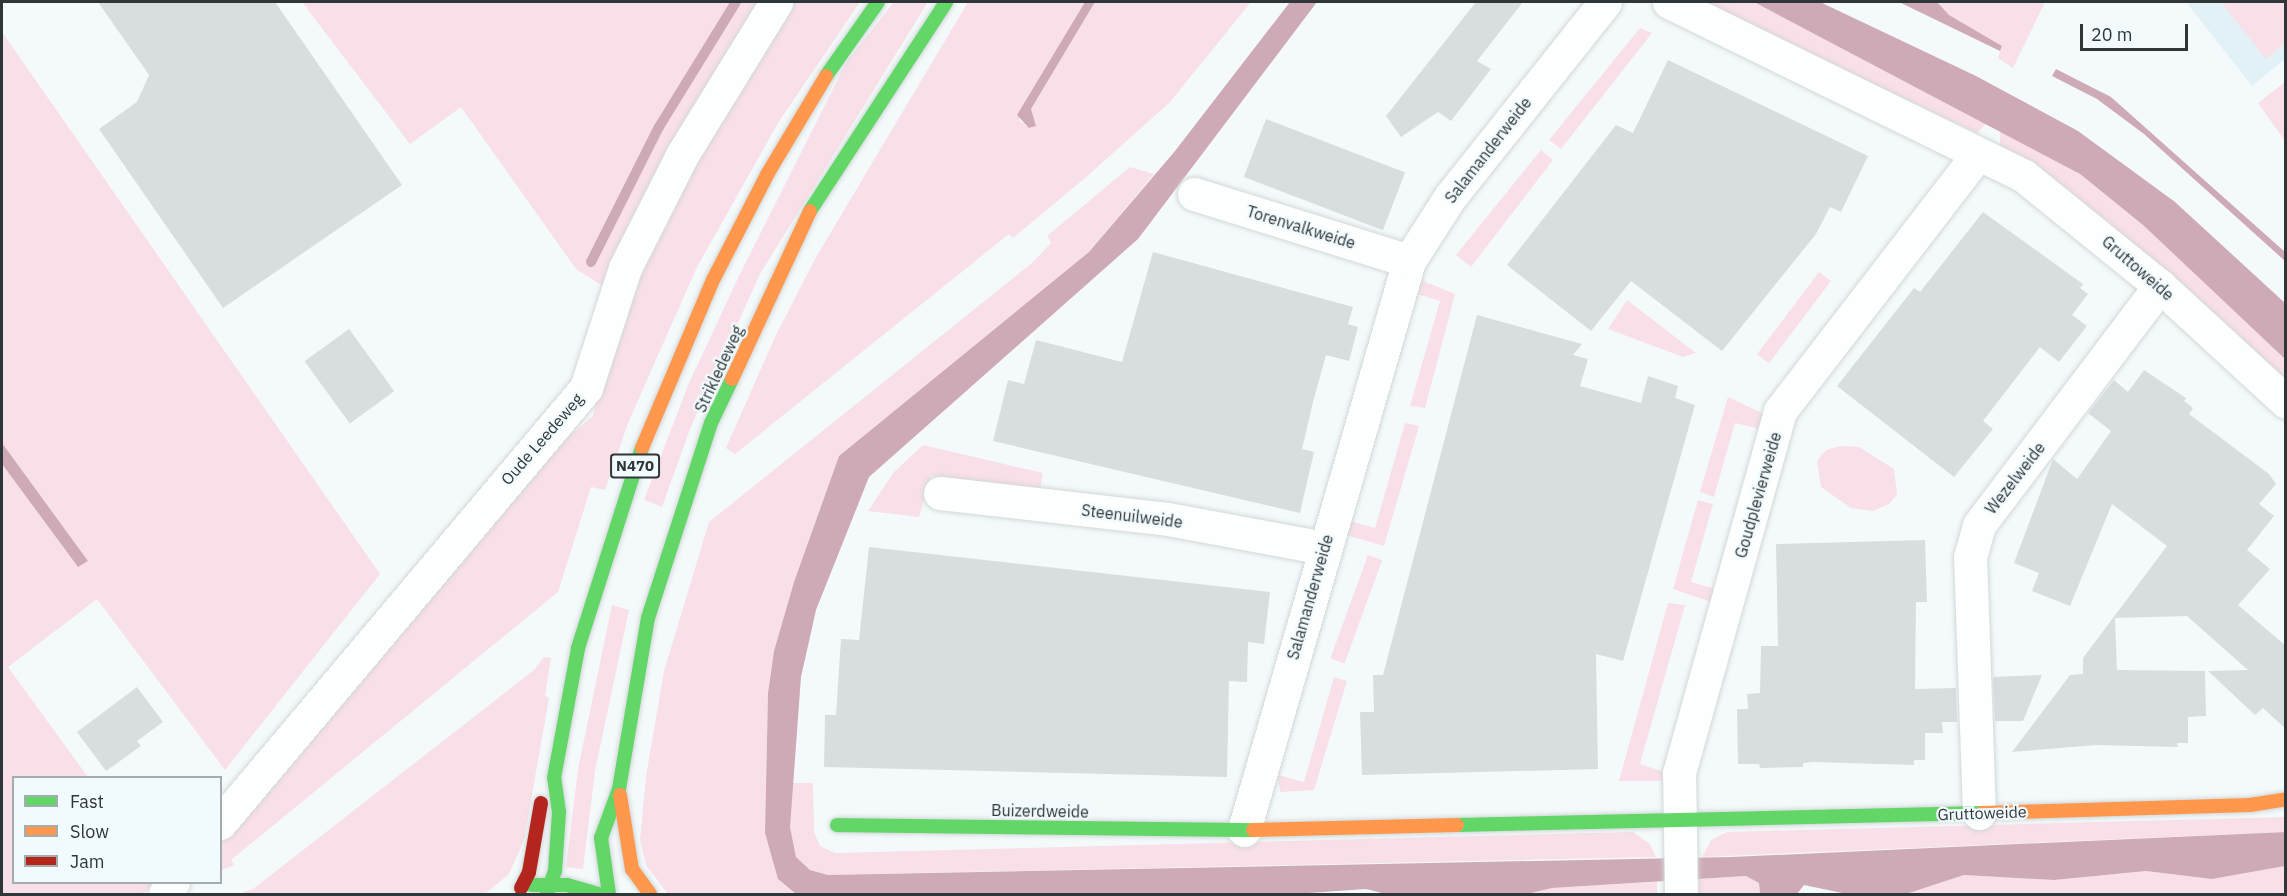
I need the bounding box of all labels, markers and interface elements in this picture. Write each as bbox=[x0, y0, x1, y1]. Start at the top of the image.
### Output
scale bar bbox=[2083, 12, 2191, 50]
text: 20 m bbox=[2091, 23, 2133, 46]
street label: Salamanderweide bbox=[1441, 93, 1535, 207]
street label: Torenvalkweide bbox=[1244, 201, 1358, 253]
street label: Gruttoweide bbox=[2098, 232, 2178, 304]
street label: Strikledeweg bbox=[690, 322, 748, 416]
street label: Oude Leedeweg bbox=[497, 389, 587, 489]
street label: Goudplevierweide bbox=[1731, 430, 1785, 560]
street label: Wezelweide bbox=[1981, 438, 2049, 518]
road number: N470 bbox=[610, 454, 660, 478]
street label: Steenuilweide bbox=[1080, 500, 1184, 532]
street label: Salamanderweide bbox=[1283, 532, 1337, 662]
legend bbox=[12, 776, 222, 884]
text: Fast bbox=[70, 790, 104, 813]
street label: Buizerdweide bbox=[991, 801, 1089, 821]
street label: Gruttoweide bbox=[1937, 802, 2027, 824]
text: Slow bbox=[70, 820, 109, 843]
text: Jam bbox=[70, 850, 105, 873]

